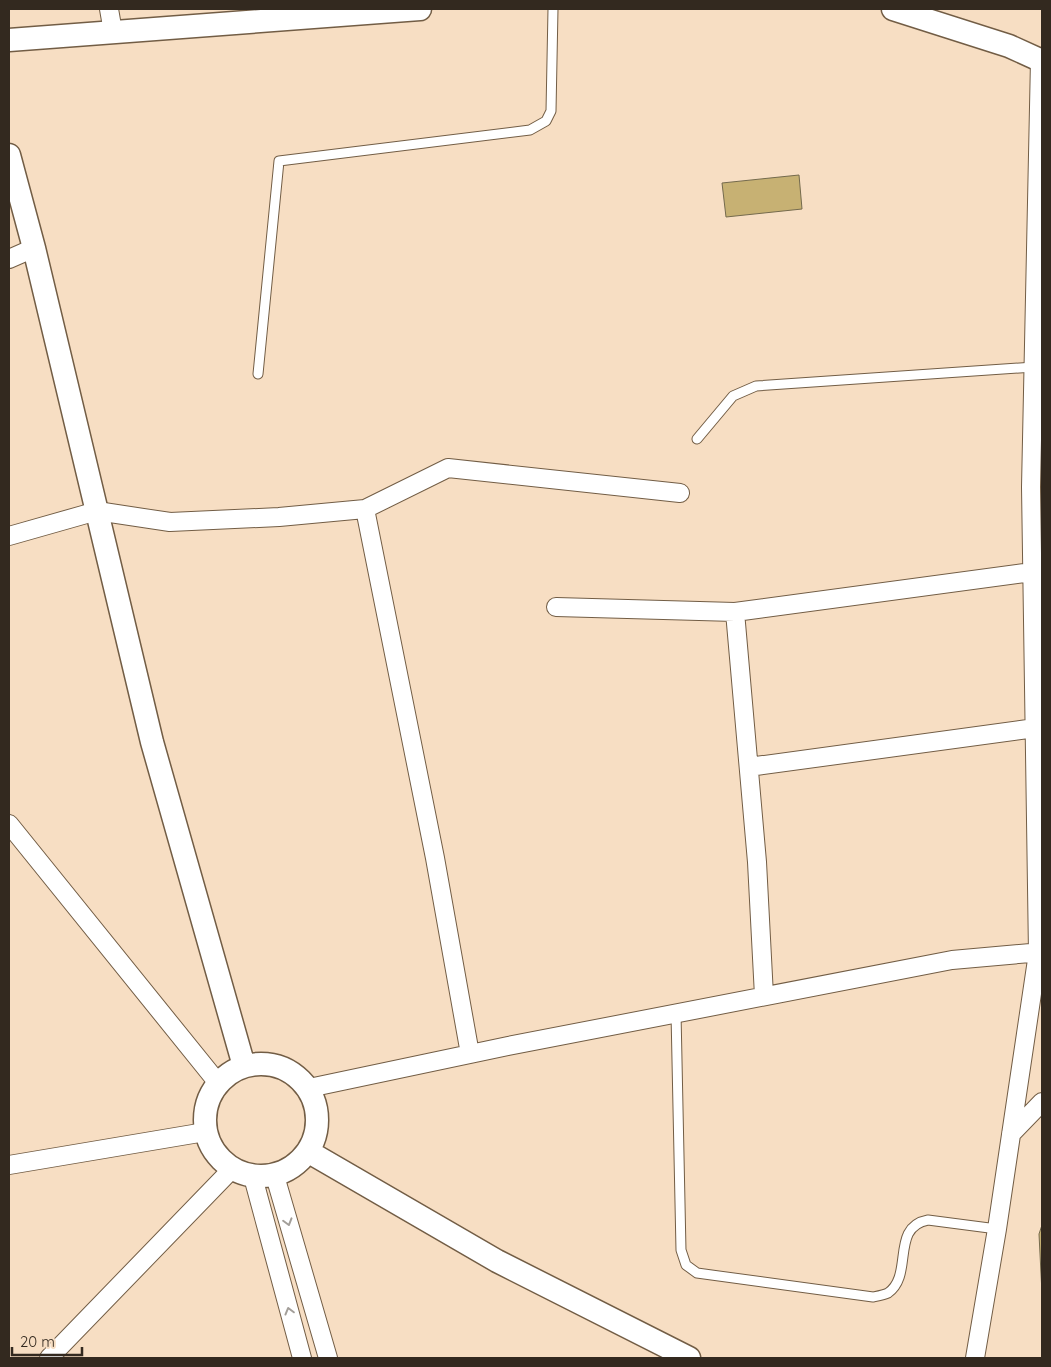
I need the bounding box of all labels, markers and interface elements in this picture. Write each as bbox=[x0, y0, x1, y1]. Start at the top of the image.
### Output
one-way arrow bbox=[283, 1218, 293, 1226]
one-way arrow bbox=[285, 1308, 295, 1316]
scale bar bbox=[12, 1324, 82, 1356]
text: 20 m bbox=[20, 1332, 55, 1351]

